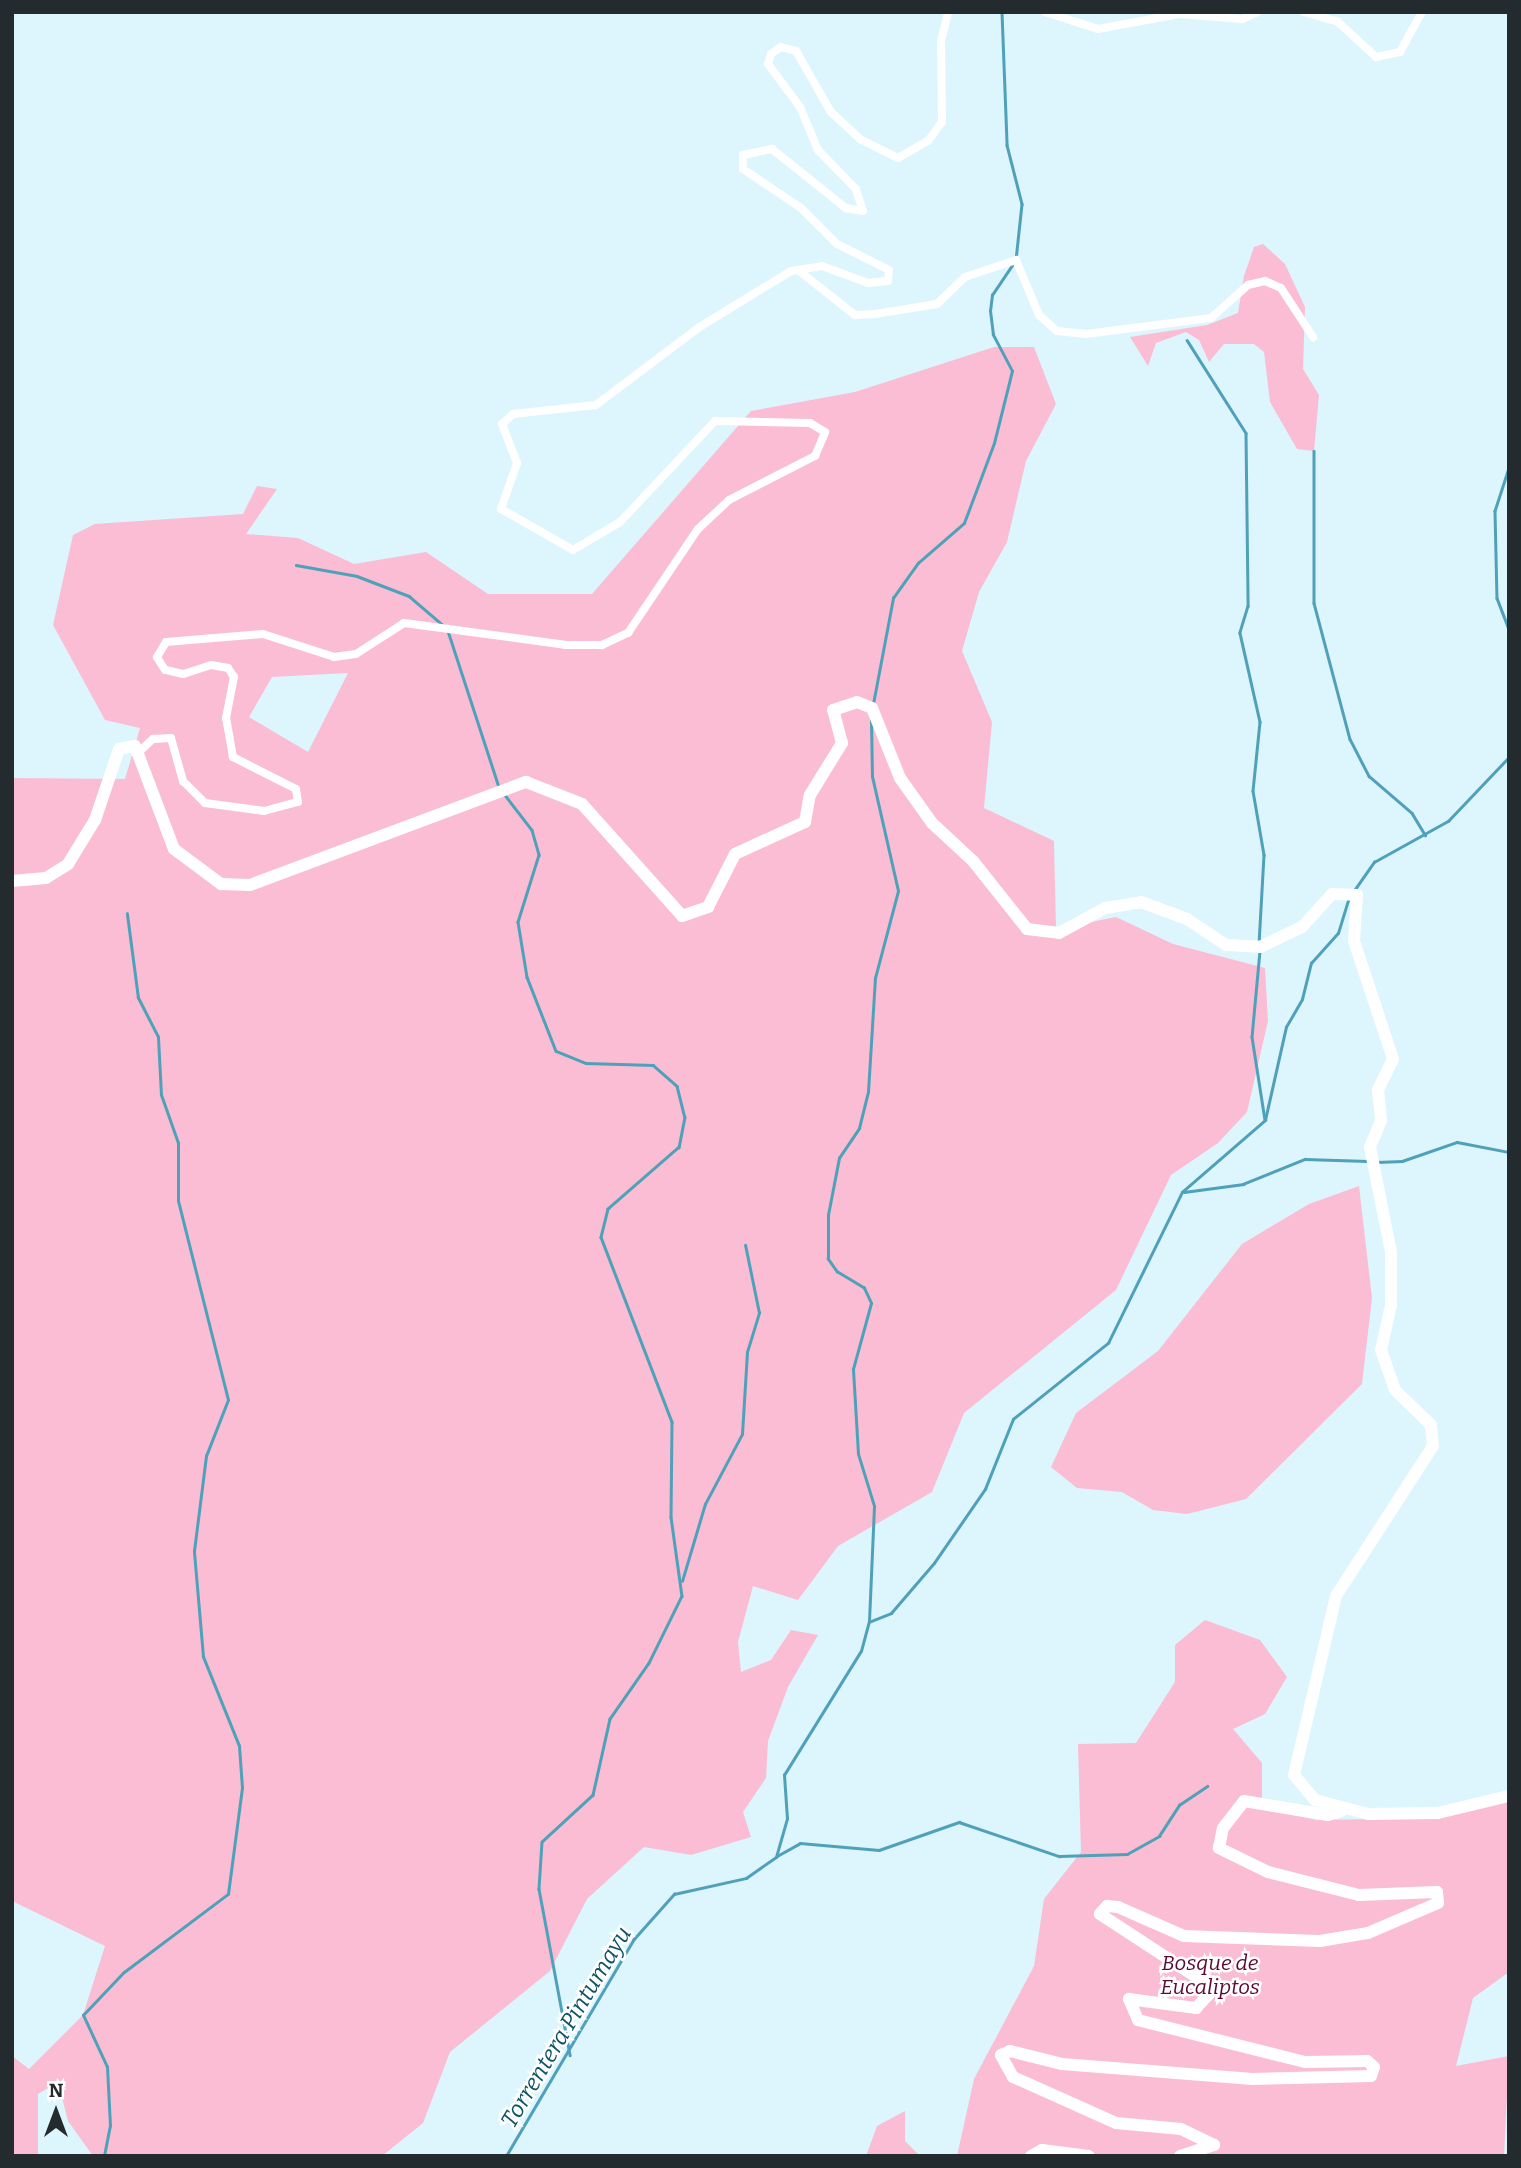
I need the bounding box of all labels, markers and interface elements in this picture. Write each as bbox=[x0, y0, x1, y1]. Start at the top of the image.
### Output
water label: Torrentera Pintumayu bbox=[495, 1921, 637, 2133]
park label: Bosque de Eucaliptos bbox=[1160, 1950, 1260, 2000]
north arrow bbox=[21, 2077, 91, 2147]
text: N bbox=[49, 2079, 63, 2102]

